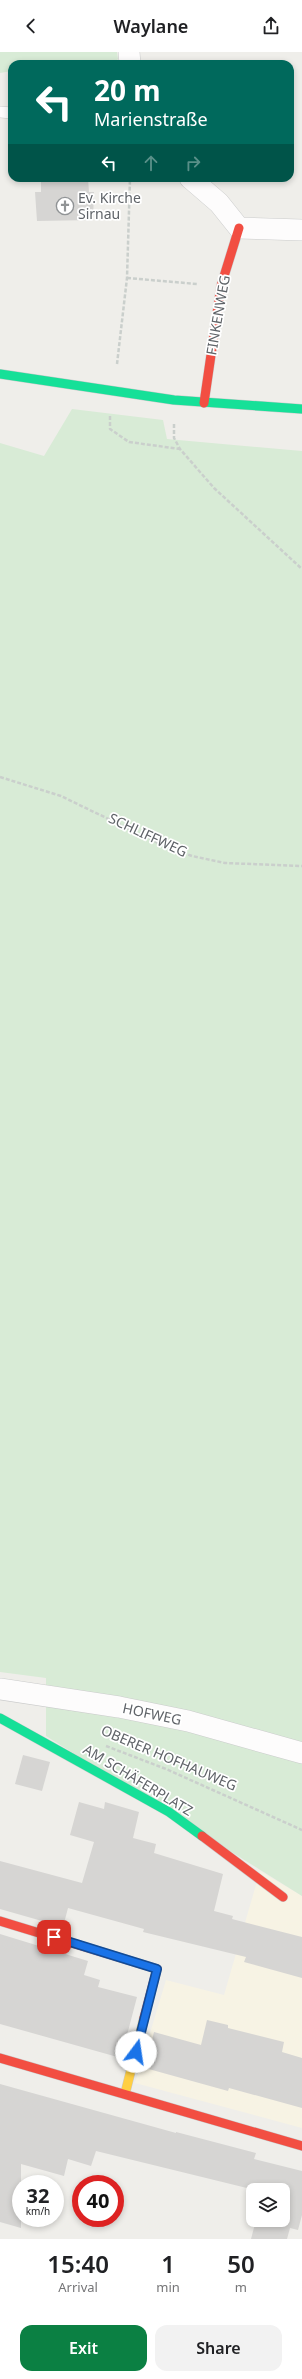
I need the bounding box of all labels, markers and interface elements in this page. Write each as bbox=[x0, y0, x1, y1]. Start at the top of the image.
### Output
text: Waylane bbox=[114, 14, 188, 38]
icon: back bbox=[20, 15, 42, 37]
icon: share bbox=[260, 15, 282, 37]
text: 20 m bbox=[94, 71, 161, 109]
icon: left bbox=[28, 76, 80, 128]
text: Marienstraße bbox=[94, 107, 208, 131]
icon: left bbox=[98, 152, 120, 174]
icon: ahead bbox=[140, 152, 162, 174]
icon: right bbox=[182, 152, 204, 174]
place label: Ev. Kirche Sirnau bbox=[78, 188, 141, 223]
church icon: Ev. Kirche Sirnau bbox=[55, 196, 75, 216]
street label: FINKENWEG bbox=[201, 274, 234, 356]
street label: SCHLIFFWEG bbox=[106, 808, 191, 861]
street label: HOFWEG bbox=[121, 1698, 183, 1729]
street label: OBERER HOFHAUWEG bbox=[98, 1720, 240, 1795]
street label: AM SCHÄFERPLATZ bbox=[80, 1739, 196, 1820]
pin bbox=[37, 1920, 71, 1954]
icon: arrive bbox=[43, 1926, 65, 1948]
position arrow bbox=[115, 2031, 157, 2073]
speed limit sign: 40 bbox=[72, 2175, 124, 2227]
text: 32 bbox=[27, 2182, 49, 2209]
map controls bbox=[246, 2183, 290, 2227]
button: layers bbox=[246, 2183, 290, 2227]
text: km/h bbox=[26, 2204, 50, 2218]
text: 15:40 bbox=[47, 2247, 109, 2280]
text: 1 bbox=[161, 2247, 175, 2280]
text: 50 bbox=[227, 2247, 255, 2280]
text: Arrival bbox=[58, 2278, 98, 2296]
text: min bbox=[156, 2278, 180, 2296]
text: m bbox=[235, 2278, 247, 2296]
button: Exit bbox=[20, 2325, 147, 2371]
button: Share bbox=[155, 2325, 282, 2371]

